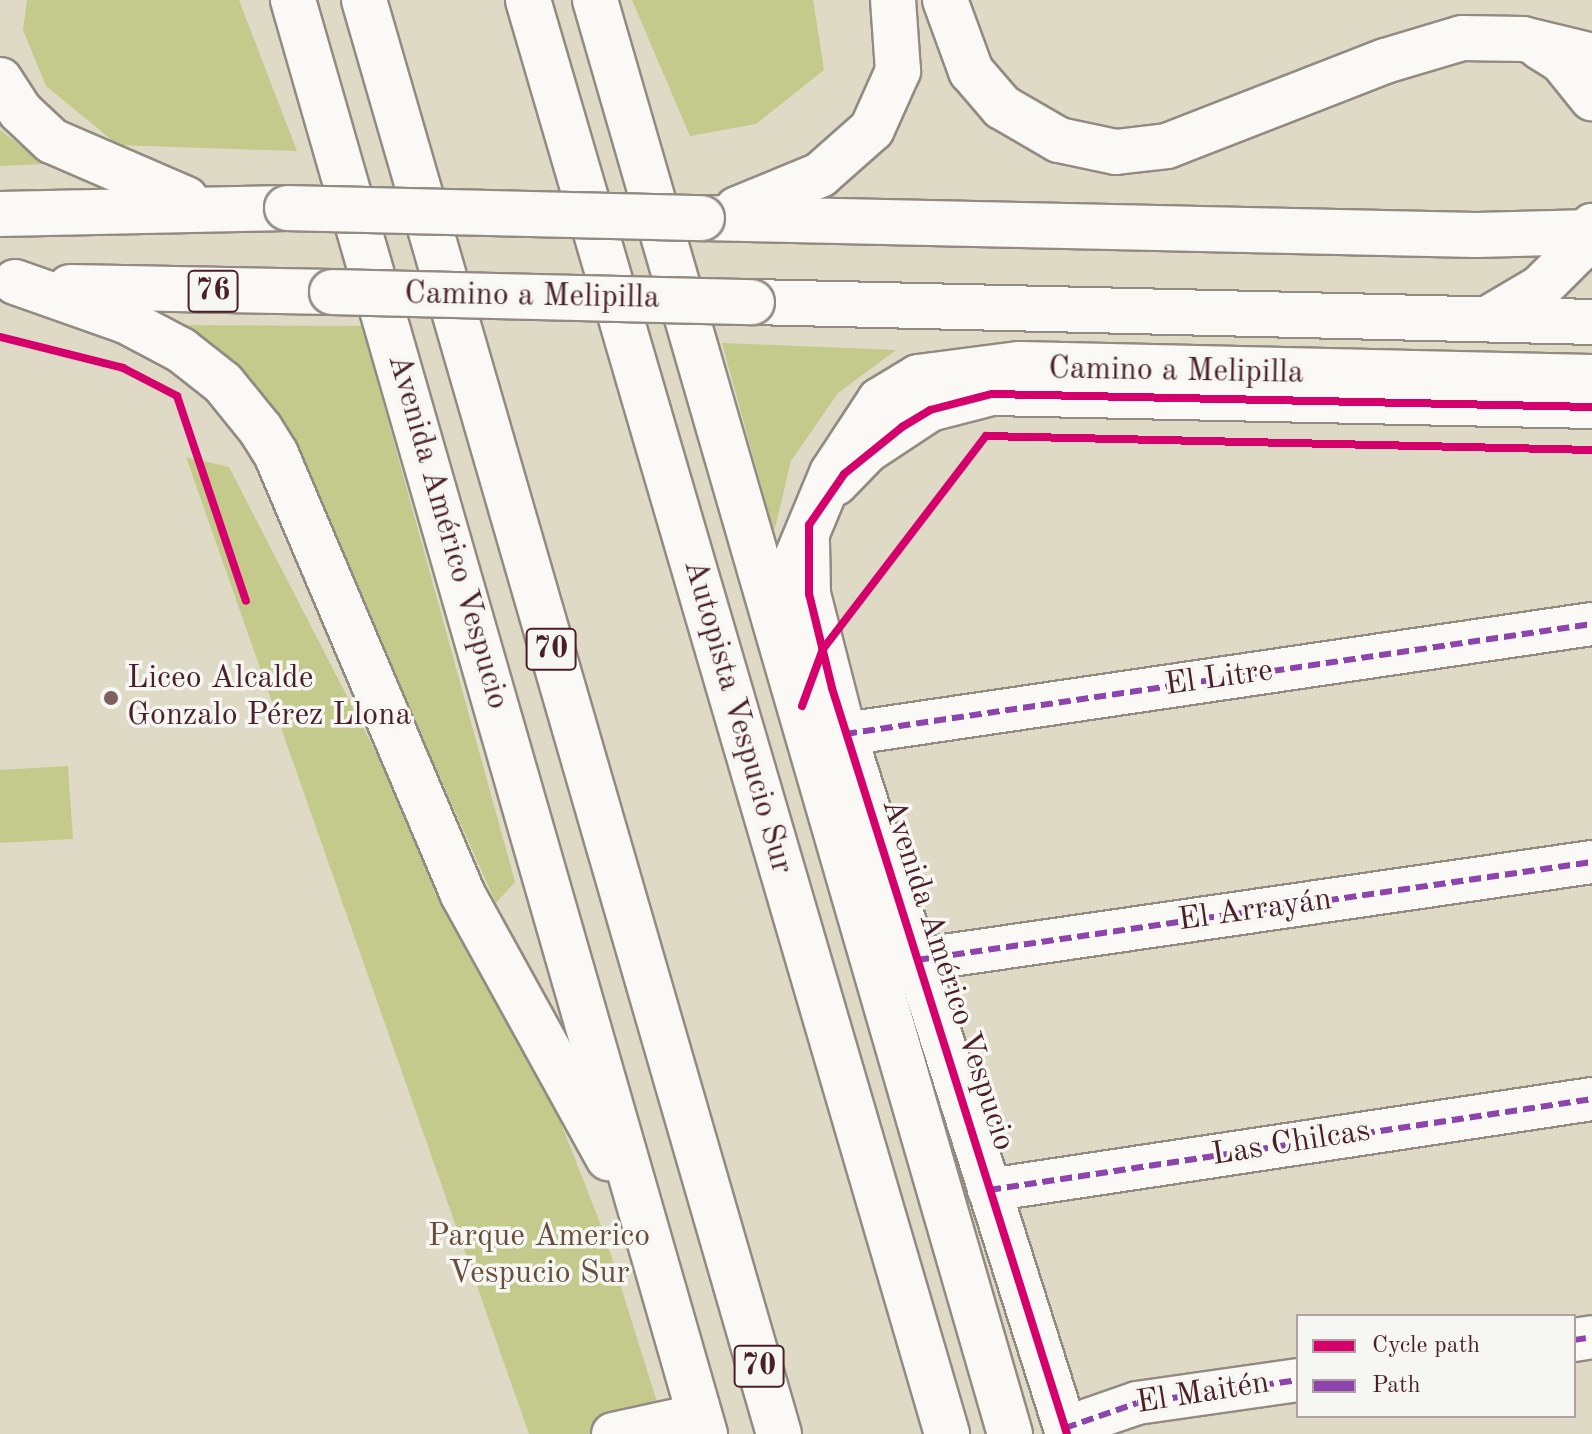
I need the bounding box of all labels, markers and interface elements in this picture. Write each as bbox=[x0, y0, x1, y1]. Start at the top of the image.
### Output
road number: 76 bbox=[187, 265, 239, 317]
street label: Camino a Melipilla bbox=[404, 276, 660, 318]
street label: Avenida Américo Vespucio bbox=[378, 350, 516, 714]
street label: Camino a Melipilla bbox=[1048, 351, 1304, 393]
street label: Autopista Vespucio Sur bbox=[674, 555, 800, 879]
road number: 70 bbox=[525, 623, 577, 675]
street label: El Litre bbox=[1162, 652, 1276, 706]
place label: Liceo Alcalde Gonzalo Pérez Llona bbox=[127, 661, 411, 736]
marker: Liceo Alcalde Gonzalo Pérez Llona bbox=[102, 689, 120, 707]
street label: Avenida Américo Vespucio bbox=[872, 794, 1022, 1156]
street label: El Arrayán bbox=[1176, 881, 1334, 941]
street label: Las Chilcas bbox=[1209, 1113, 1373, 1175]
park label: Parque Americo Vespucio Sur bbox=[428, 1219, 650, 1294]
legend bbox=[1296, 1314, 1576, 1418]
text: Cycle path bbox=[1372, 1334, 1480, 1358]
road number: 70 bbox=[733, 1340, 785, 1392]
street label: El Maitén bbox=[1134, 1365, 1272, 1423]
text: Path bbox=[1372, 1374, 1421, 1398]

